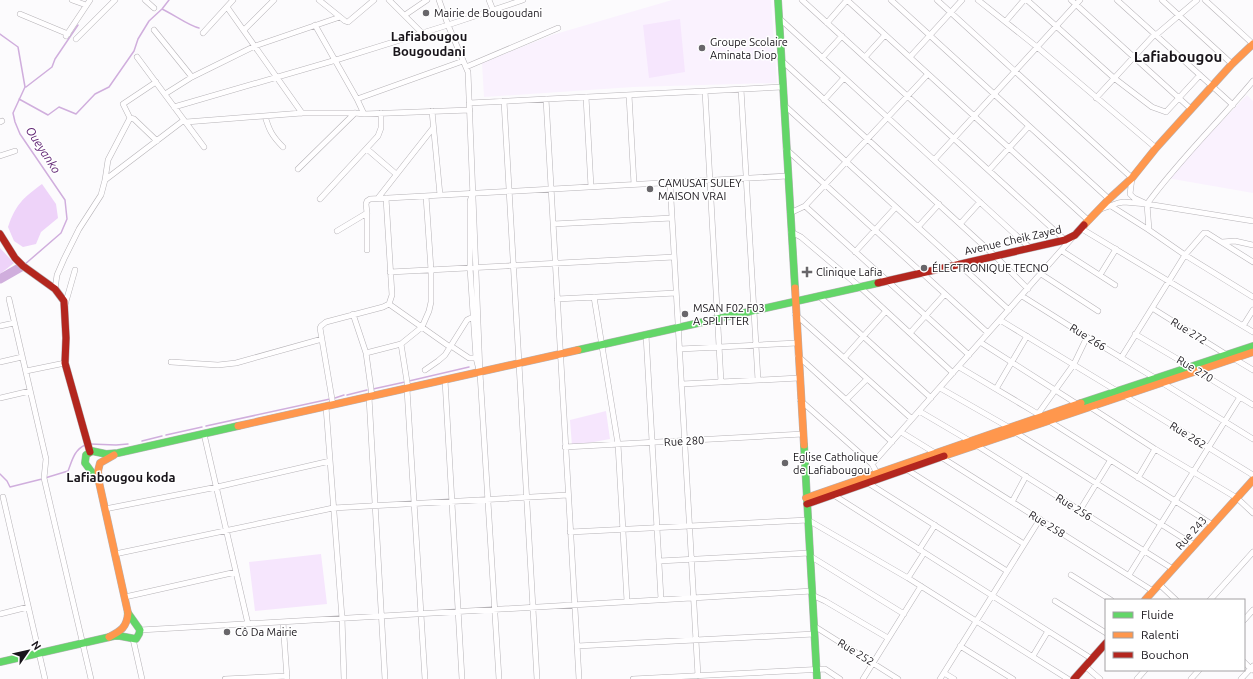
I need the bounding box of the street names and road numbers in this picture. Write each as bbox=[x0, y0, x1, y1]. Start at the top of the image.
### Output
street label: Avenue Cheik Zayed bbox=[963, 223, 1063, 257]
street label: Rue 272 bbox=[1169, 315, 1209, 347]
street label: Rue 266 bbox=[1068, 321, 1108, 353]
street label: Rue 270 bbox=[1175, 353, 1215, 385]
street label: Rue 262 bbox=[1168, 419, 1208, 451]
street label: Rue 280 bbox=[664, 434, 704, 448]
street label: Rue 256 bbox=[1054, 491, 1094, 523]
street label: Rue 258 bbox=[1027, 508, 1067, 540]
street label: Rue 243 bbox=[1173, 514, 1209, 552]
street label: Rue 252 bbox=[836, 636, 876, 668]

